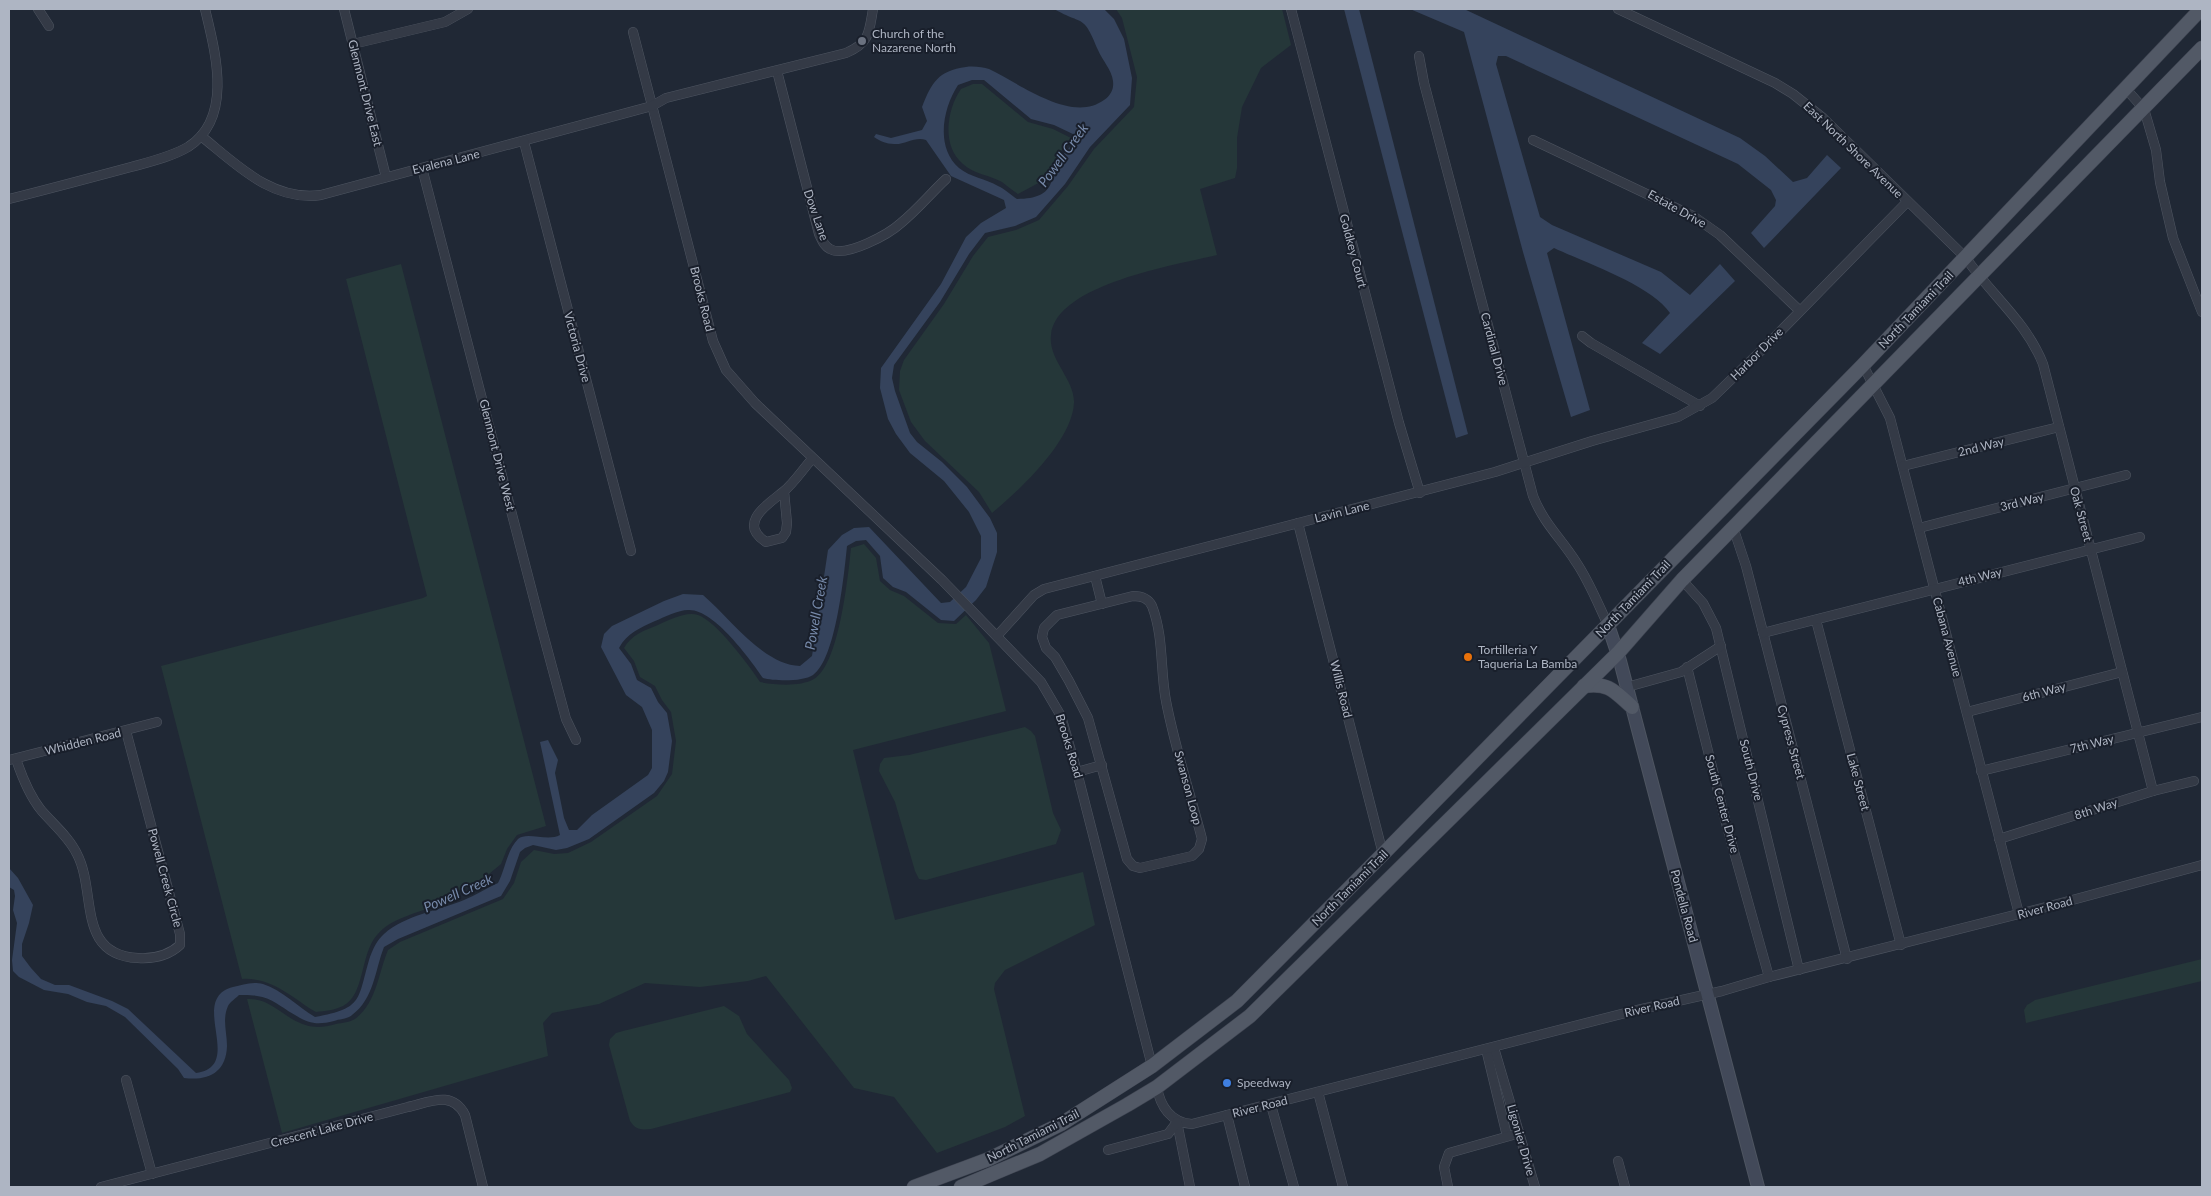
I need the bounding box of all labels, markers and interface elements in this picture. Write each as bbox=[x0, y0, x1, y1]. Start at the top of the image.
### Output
place label: Church of the Nazarene North bbox=[872, 26, 956, 55]
marker: Church of the Nazarene North bbox=[856, 35, 868, 47]
street label: Glenmont Drive East bbox=[345, 38, 386, 148]
street label: East North Shore Avenue bbox=[1801, 98, 1906, 201]
water label: Powell Creek bbox=[1034, 119, 1091, 190]
street label: Evalena Lane bbox=[411, 146, 481, 177]
street label: Estate Drive bbox=[1645, 186, 1709, 231]
street label: Dow Lane bbox=[801, 187, 832, 242]
street label: Goldkey Court bbox=[1336, 212, 1371, 290]
street label: Brooks Road bbox=[687, 265, 718, 333]
street label: North Tamiami Trail bbox=[1875, 268, 1956, 351]
street label: Victoria Drive bbox=[561, 310, 594, 384]
street label: Cardinal Drive bbox=[1478, 311, 1511, 387]
street label: Harbor Drive bbox=[1727, 324, 1786, 383]
street label: Glenmont Drive West bbox=[476, 398, 519, 513]
street label: 2nd Way bbox=[1956, 433, 2006, 459]
street label: Oak Street bbox=[2067, 485, 2096, 544]
street label: 3rd Way bbox=[1998, 489, 2046, 514]
street label: Lavin Lane bbox=[1313, 497, 1371, 526]
street label: North Tamiami Trail bbox=[1592, 557, 1673, 640]
street label: 4th Way bbox=[1956, 564, 2004, 589]
water label: Powell Creek bbox=[801, 575, 830, 651]
street label: Cabana Avenue bbox=[1930, 595, 1965, 678]
place label: Tortilleria Y Taqueria La Bamba bbox=[1478, 642, 1577, 671]
marker: Tortilleria Y Taqueria La Bamba bbox=[1462, 651, 1474, 663]
street label: Willis Road bbox=[1327, 659, 1356, 719]
street label: 6th Way bbox=[2020, 678, 2068, 705]
street label: Cypress Street bbox=[1774, 703, 1809, 781]
street label: Brooks Road bbox=[1053, 712, 1086, 780]
street label: Whidden Road bbox=[43, 725, 123, 758]
street label: 7th Way bbox=[2068, 731, 2116, 756]
street label: South Drive bbox=[1737, 738, 1766, 802]
street label: Swanson Loop bbox=[1171, 749, 1206, 827]
street label: Lake Street bbox=[1844, 751, 1874, 813]
street label: South Center Drive bbox=[1702, 753, 1743, 855]
street label: 8th Way bbox=[2072, 794, 2120, 823]
street label: Powell Creek Circle bbox=[145, 827, 186, 929]
street label: North Tamiami Trail bbox=[1308, 846, 1391, 929]
street label: Pondella Road bbox=[1668, 868, 1701, 944]
water label: Powell Creek bbox=[420, 870, 495, 915]
street label: River Road bbox=[2016, 893, 2074, 922]
street label: River Road bbox=[1623, 993, 1681, 1020]
place label: Speedway bbox=[1237, 1075, 1292, 1090]
marker: Speedway bbox=[1221, 1077, 1233, 1089]
street label: River Road bbox=[1231, 1092, 1289, 1121]
street label: Ligonier Drive bbox=[1504, 1102, 1539, 1177]
street label: North Tamiami Trail bbox=[984, 1106, 1081, 1165]
street label: Crescent Lake Drive bbox=[269, 1109, 375, 1150]

